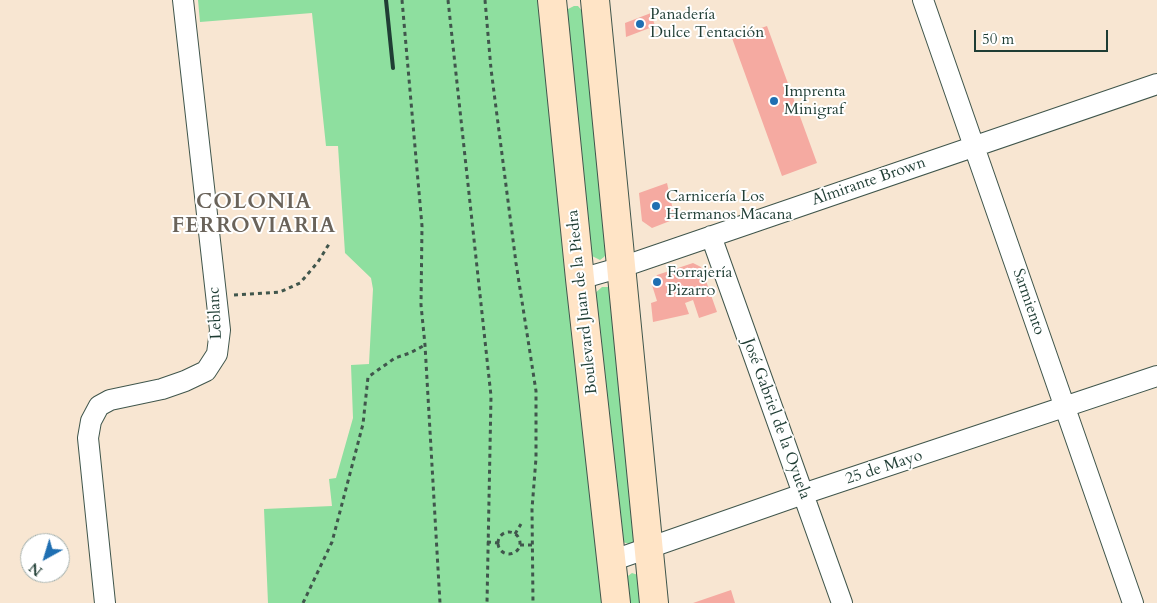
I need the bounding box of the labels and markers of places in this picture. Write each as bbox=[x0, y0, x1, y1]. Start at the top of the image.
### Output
place label: Panadería Dulce Tentación bbox=[650, 5, 764, 43]
marker: Panadería Dulce Tentación bbox=[634, 18, 646, 30]
place label: Imprenta Minigraf bbox=[784, 82, 846, 120]
marker: Imprenta Minigraf bbox=[768, 95, 780, 107]
place label: Carnicería Los Hermanos Macana bbox=[666, 187, 793, 225]
marker: Carnicería Los Hermanos Macana bbox=[650, 200, 662, 212]
place label: Forrajería Pizarro bbox=[667, 263, 732, 301]
marker: Forrajería Pizarro bbox=[651, 276, 663, 288]

